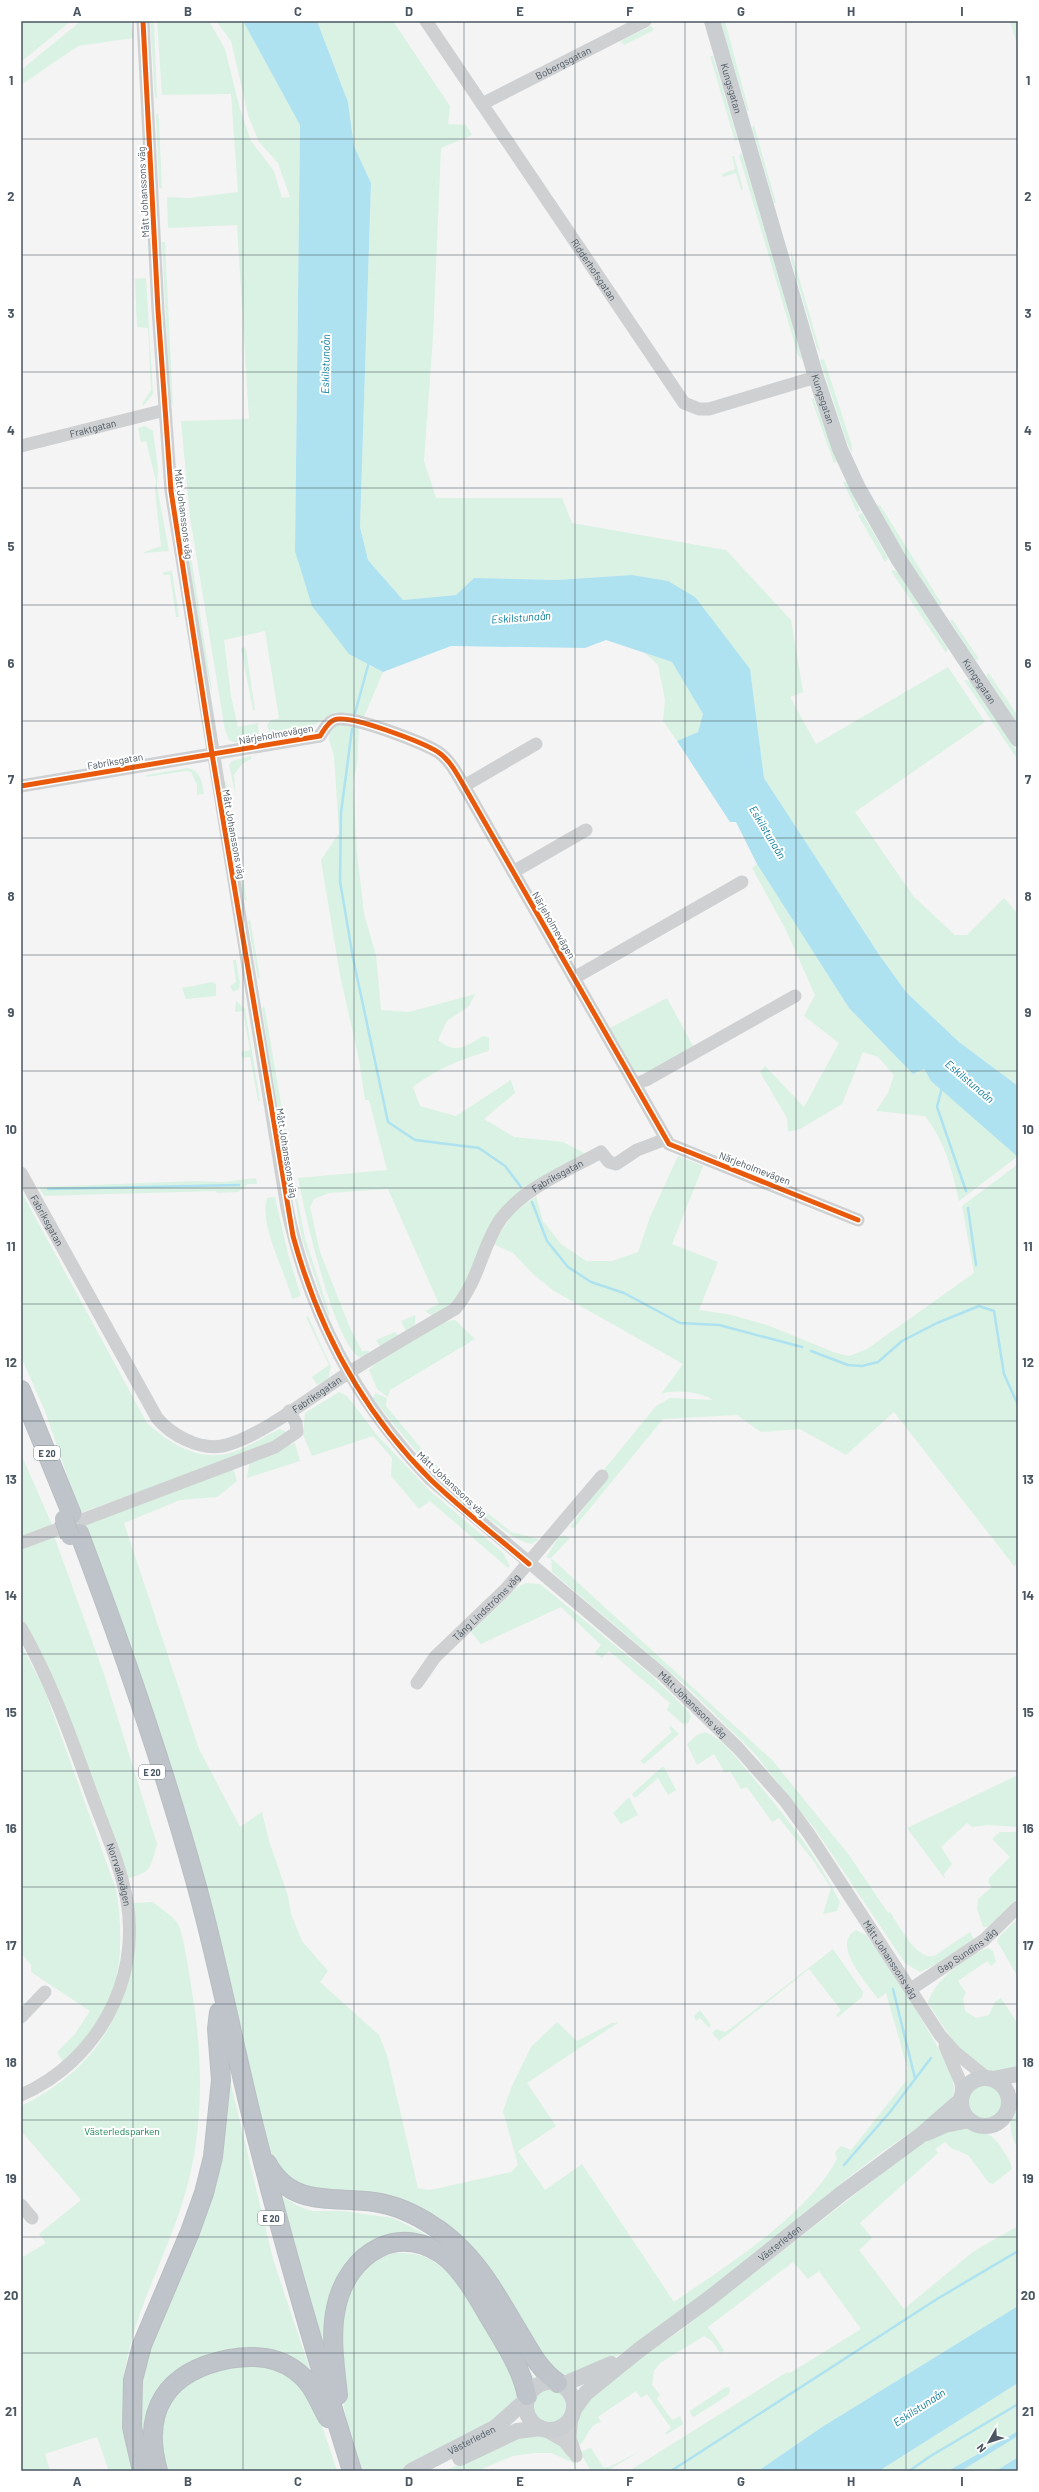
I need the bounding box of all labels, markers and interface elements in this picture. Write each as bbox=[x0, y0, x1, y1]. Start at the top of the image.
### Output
text: A bbox=[73, 3, 82, 19]
text: B bbox=[184, 3, 192, 19]
text: C bbox=[294, 3, 302, 19]
text: D bbox=[405, 3, 413, 19]
text: E bbox=[516, 3, 524, 19]
text: F bbox=[626, 3, 634, 19]
text: G bbox=[737, 3, 745, 19]
text: H bbox=[847, 3, 855, 19]
text: I bbox=[960, 3, 964, 19]
street label: Bobergsgatan bbox=[533, 44, 593, 82]
street label: Kungsgatan bbox=[719, 62, 745, 115]
text: 1 bbox=[9, 72, 13, 88]
text: 1 bbox=[1026, 72, 1030, 88]
street label: Mått Johanssons väg bbox=[135, 146, 151, 238]
text: 2 bbox=[7, 188, 15, 204]
text: 2 bbox=[1024, 188, 1032, 204]
street label: Ridderhofsgatan bbox=[569, 236, 619, 303]
text: 3 bbox=[7, 305, 15, 321]
text: 3 bbox=[1024, 305, 1032, 321]
water label: Eskilstunaån bbox=[318, 334, 332, 394]
street label: Kungsgatan bbox=[809, 373, 837, 425]
street label: Fraktgatan bbox=[68, 416, 117, 440]
text: 4 bbox=[7, 422, 15, 438]
text: 4 bbox=[1024, 422, 1032, 438]
street label: Mått Johanssons väg bbox=[173, 468, 195, 560]
text: 5 bbox=[7, 538, 15, 554]
text: 5 bbox=[1024, 538, 1032, 554]
water label: Eskilstunaån bbox=[491, 608, 551, 626]
text: 6 bbox=[8, 655, 15, 671]
text: 6 bbox=[1025, 655, 1032, 671]
street label: Kungsgatan bbox=[960, 656, 999, 706]
street label: Närjeholmevägen bbox=[238, 722, 314, 746]
street label: Fabriksgatan bbox=[86, 750, 144, 772]
text: 7 bbox=[8, 771, 15, 787]
text: 7 bbox=[1025, 771, 1032, 787]
street label: Mått Johanssons väg bbox=[220, 788, 248, 880]
water label: Eskilstunaån bbox=[747, 803, 789, 861]
text: 8 bbox=[7, 888, 15, 904]
text: 8 bbox=[1024, 888, 1032, 904]
street label: Närjeholmevägen bbox=[530, 889, 578, 961]
text: 9 bbox=[8, 1004, 15, 1020]
text: 9 bbox=[1025, 1004, 1032, 1020]
water label: Eskilstunaån bbox=[943, 1057, 997, 1105]
street label: Mått Johanssons väg bbox=[274, 1107, 300, 1199]
text: 10 bbox=[5, 1121, 17, 1137]
text: 10 bbox=[1022, 1121, 1034, 1137]
street label: Närjeholmevägen bbox=[718, 1149, 792, 1187]
street label: Fabriksgatan bbox=[529, 1157, 585, 1195]
street label: Fabriksgatan bbox=[28, 1193, 66, 1248]
text: 11 bbox=[6, 1238, 16, 1254]
text: 11 bbox=[1023, 1238, 1033, 1254]
text: 12 bbox=[5, 1354, 17, 1370]
text: 12 bbox=[1022, 1354, 1034, 1370]
street label: Fabriksgatan bbox=[290, 1373, 343, 1415]
road number: E 20 bbox=[34, 1446, 60, 1460]
street label: Mått Johanssons väg bbox=[415, 1449, 489, 1519]
text: 13 bbox=[5, 1471, 17, 1487]
text: 13 bbox=[1022, 1471, 1034, 1487]
street label: Tång Lindströms väg bbox=[450, 1571, 522, 1643]
text: 14 bbox=[5, 1587, 17, 1603]
text: 14 bbox=[1022, 1587, 1034, 1603]
street label: Mått Johanssons väg bbox=[656, 1668, 730, 1740]
text: 15 bbox=[5, 1704, 17, 1720]
text: 15 bbox=[1022, 1704, 1034, 1720]
road number: E 20 bbox=[139, 1765, 165, 1779]
text: 16 bbox=[5, 1820, 17, 1836]
text: 16 bbox=[1022, 1820, 1034, 1836]
street label: Norrvallavägen bbox=[105, 1841, 134, 1907]
street label: Mått Johanssons väg bbox=[861, 1918, 920, 2001]
street label: Gap Sundins väg bbox=[935, 1925, 999, 1976]
text: 17 bbox=[5, 1937, 17, 1953]
text: 17 bbox=[1022, 1937, 1034, 1953]
text: 18 bbox=[5, 2054, 17, 2070]
text: 18 bbox=[1022, 2054, 1034, 2070]
park label: Västerledsparken bbox=[84, 2125, 160, 2137]
text: 19 bbox=[5, 2170, 17, 2186]
text: 19 bbox=[1022, 2170, 1034, 2186]
road number: E 20 bbox=[258, 2211, 284, 2225]
street label: Västerleden bbox=[756, 2222, 803, 2264]
text: 20 bbox=[4, 2287, 18, 2303]
text: 20 bbox=[1021, 2287, 1035, 2303]
water label: Eskilstunaån bbox=[890, 2385, 948, 2429]
text: 21 bbox=[5, 2403, 17, 2419]
text: 21 bbox=[1022, 2403, 1034, 2419]
north arrow bbox=[969, 2422, 1009, 2462]
street label: Västerleden bbox=[446, 2423, 497, 2457]
text: N bbox=[973, 2442, 988, 2456]
text: A bbox=[73, 2473, 82, 2489]
text: B bbox=[184, 2473, 192, 2489]
text: C bbox=[294, 2473, 302, 2489]
text: D bbox=[405, 2473, 413, 2489]
text: E bbox=[516, 2473, 524, 2489]
text: F bbox=[626, 2473, 634, 2489]
text: G bbox=[737, 2473, 745, 2489]
text: H bbox=[847, 2473, 855, 2489]
text: I bbox=[960, 2473, 964, 2489]

